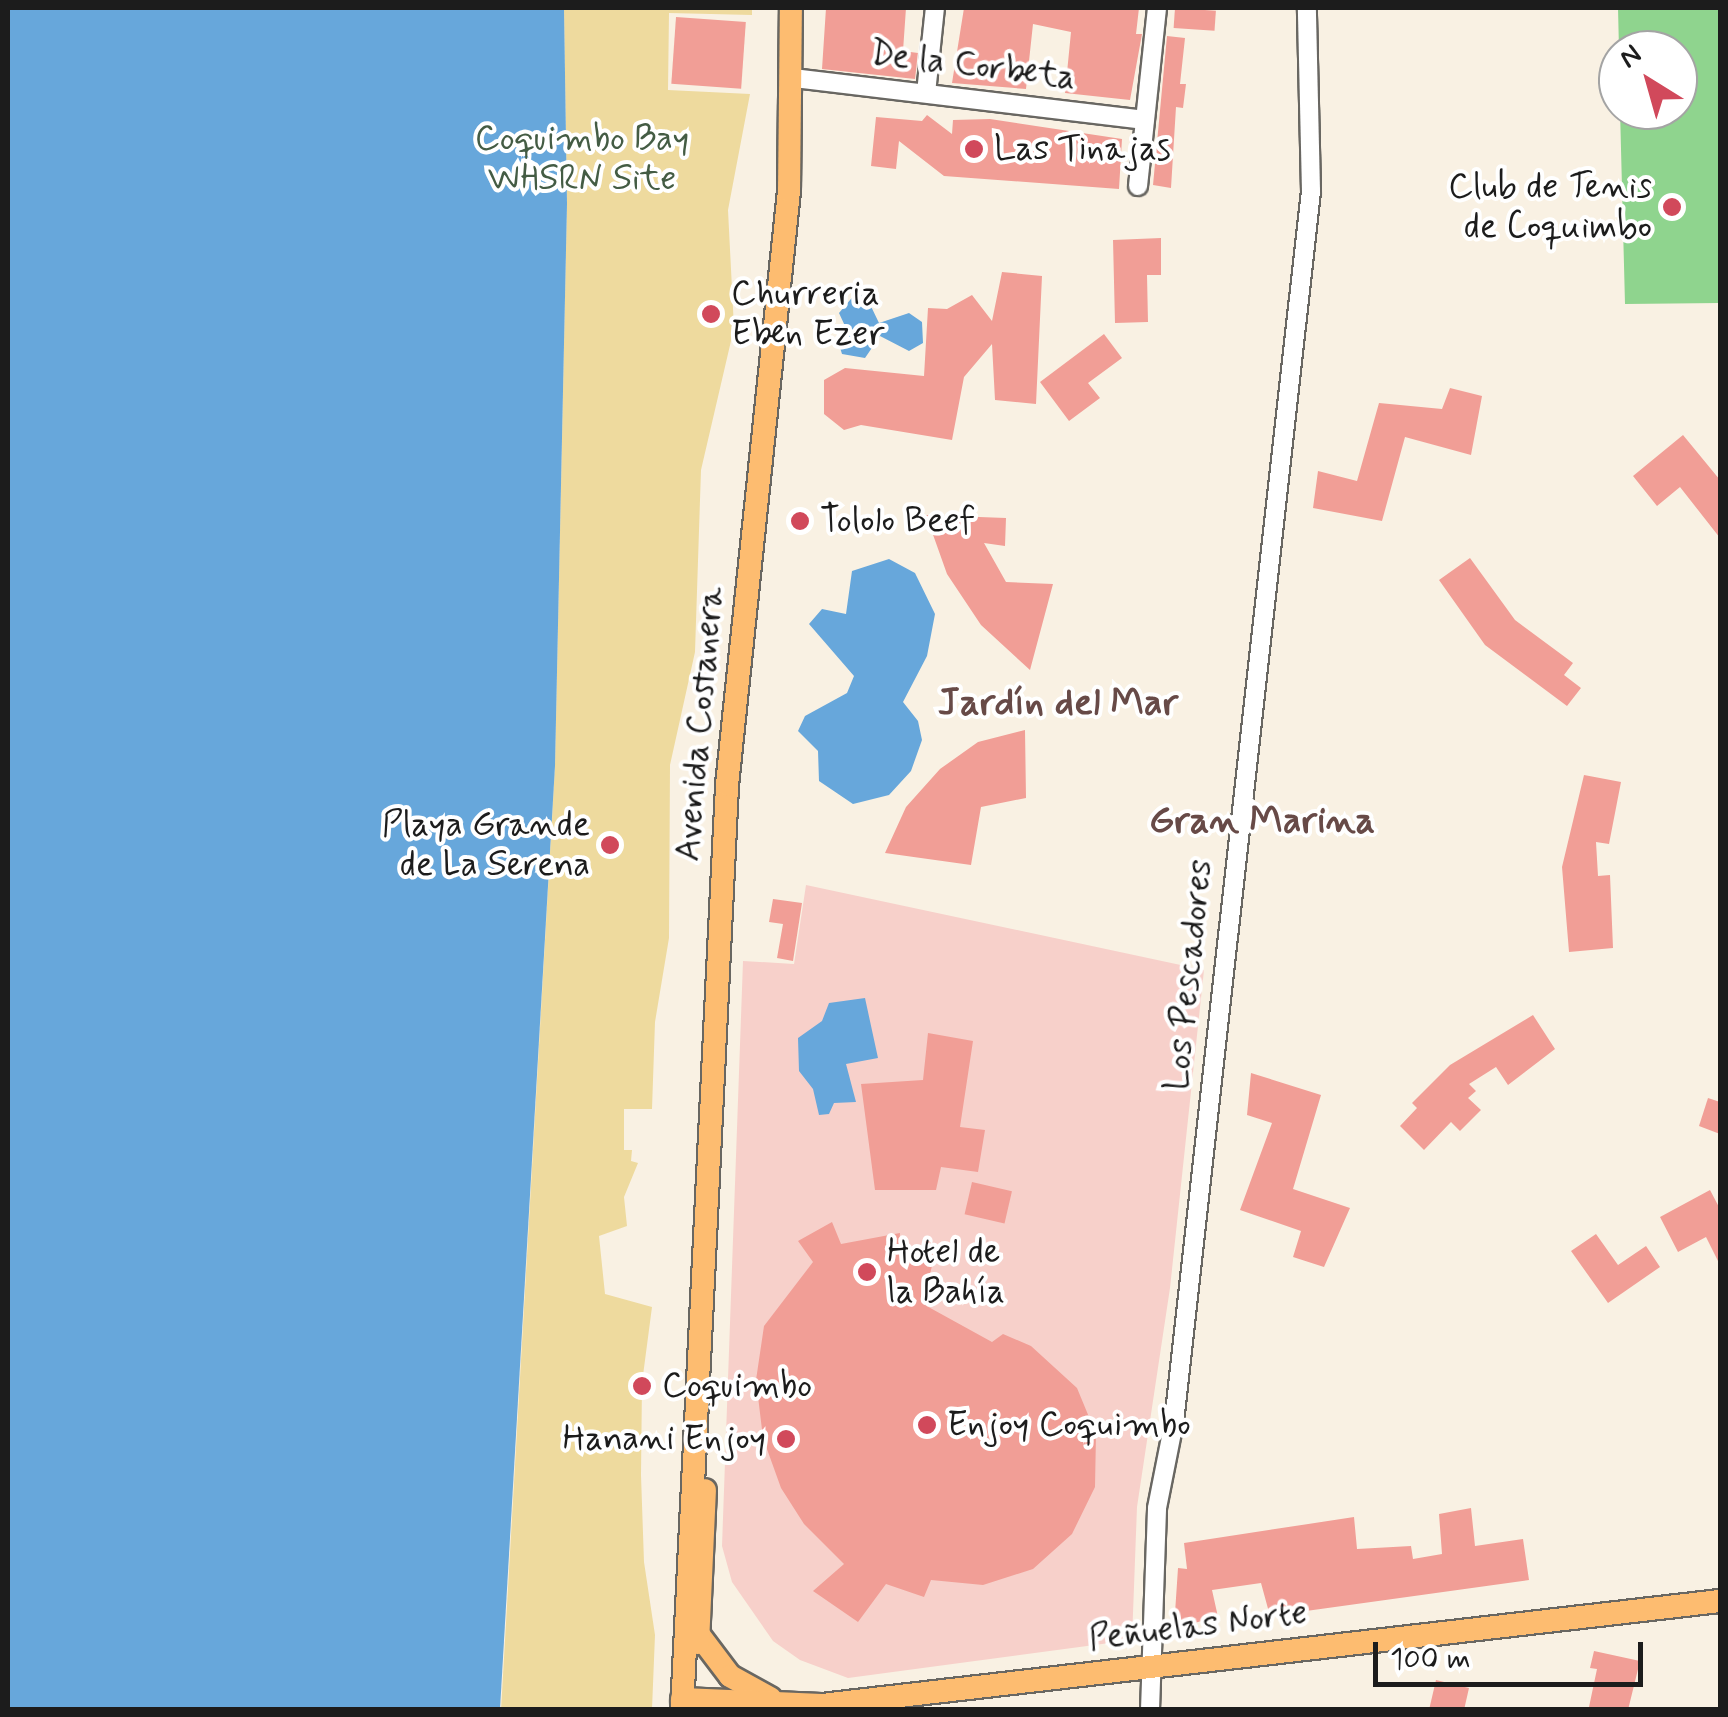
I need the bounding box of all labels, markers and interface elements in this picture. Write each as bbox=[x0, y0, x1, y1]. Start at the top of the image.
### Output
north arrow bbox=[1598, 30, 1698, 130]
street label: De la Corbeta bbox=[866, 32, 1080, 100]
text: N bbox=[1612, 37, 1649, 78]
park label: Coquimbo Bay WHSRN Site bbox=[473, 118, 691, 200]
place label: Las Tinajas bbox=[994, 128, 1165, 170]
marker: Las Tinajas bbox=[963, 138, 985, 160]
place label: Club de Tenis de Coquimbo bbox=[1458, 166, 1652, 248]
marker: Club de Tenis de Coquimbo bbox=[1661, 196, 1683, 218]
place label: Churreria Eben Ezer bbox=[731, 273, 880, 355]
marker: Churreria Eben Ezer bbox=[700, 303, 722, 325]
place label: Tololo Beef bbox=[820, 500, 975, 542]
marker: Tololo Beef bbox=[789, 510, 811, 532]
street label: Avenida Costanera bbox=[667, 585, 733, 863]
district label: Jardín del Mar bbox=[938, 681, 1178, 727]
district label: Gran Marina bbox=[1147, 799, 1377, 845]
place label: Playa Grande de La Serena bbox=[384, 804, 590, 886]
marker: Playa Grande de La Serena bbox=[599, 834, 621, 856]
street label: Los Pescadores bbox=[1157, 865, 1221, 1085]
place label: Hotel de la Bahía bbox=[887, 1231, 1009, 1313]
marker: Hotel de la Bahía bbox=[856, 1261, 878, 1283]
place label: Coquimbo bbox=[662, 1365, 812, 1407]
marker: Coquimbo bbox=[631, 1375, 653, 1397]
place label: Enjoy Coquimbo bbox=[947, 1404, 1189, 1446]
marker: Enjoy Coquimbo bbox=[916, 1414, 938, 1436]
place label: Hanani Enjoy bbox=[562, 1418, 766, 1460]
marker: Hanani Enjoy bbox=[775, 1428, 797, 1450]
street label: Peñuelas Norte bbox=[1084, 1592, 1312, 1660]
scale bar bbox=[1378, 1622, 1648, 1684]
text: 100 m bbox=[1390, 1640, 1471, 1679]

